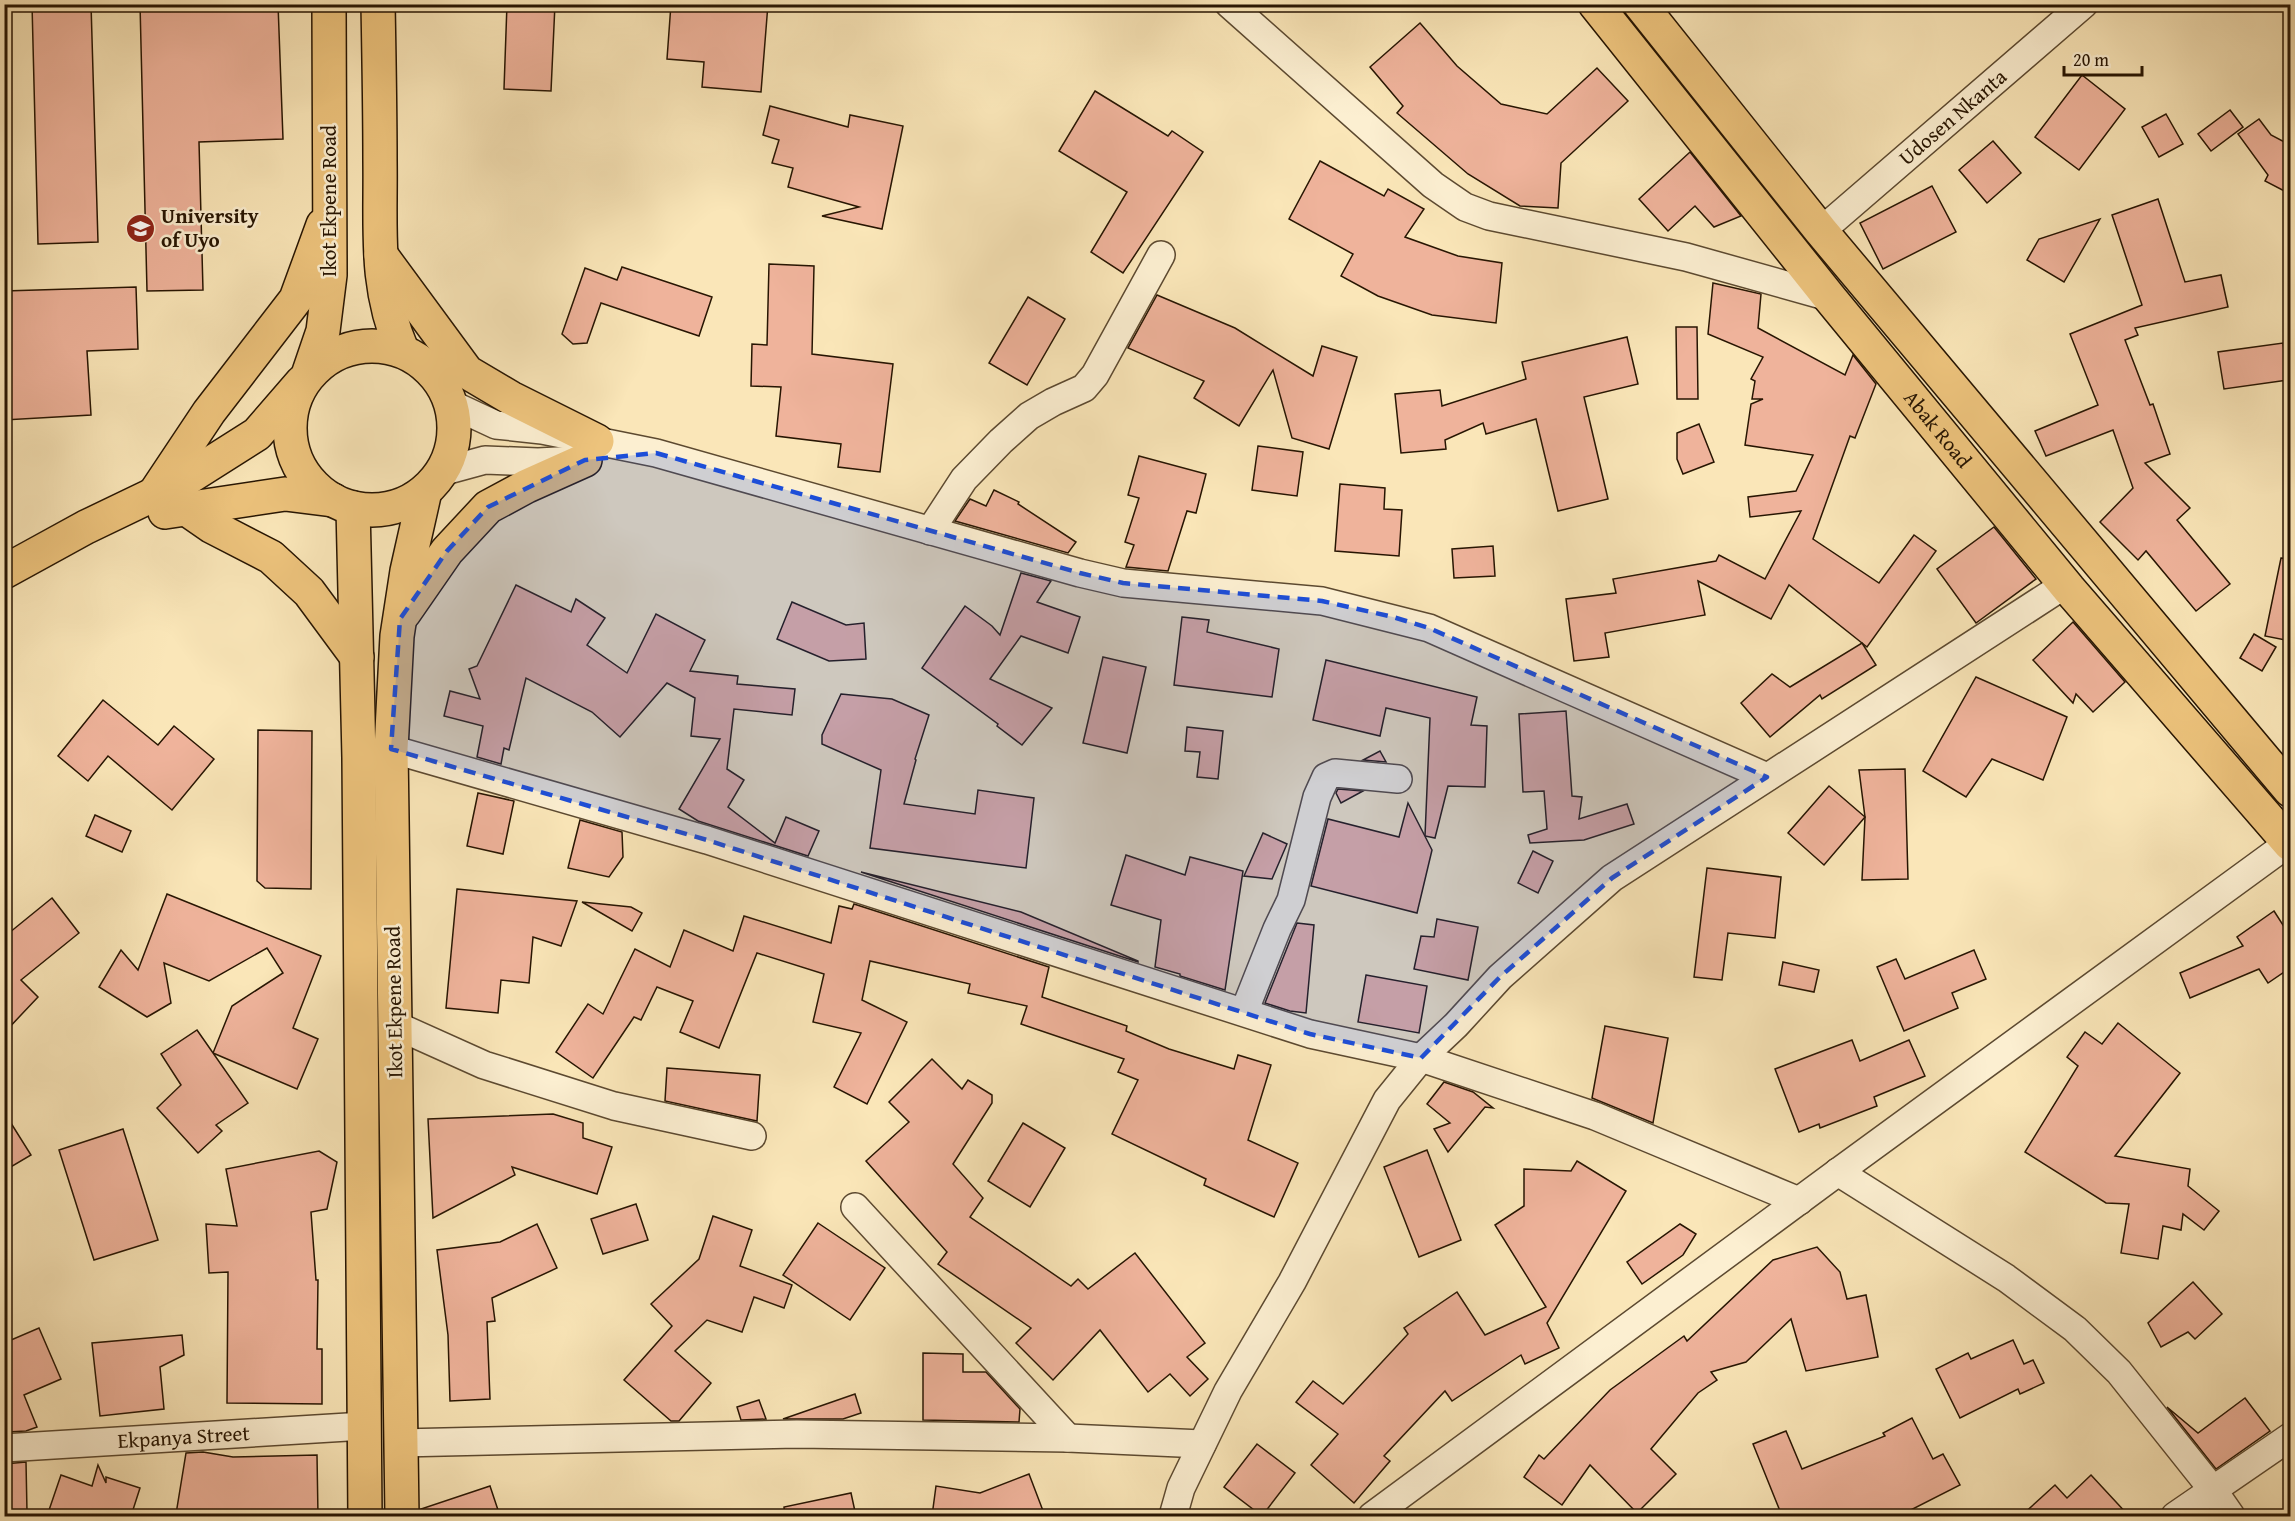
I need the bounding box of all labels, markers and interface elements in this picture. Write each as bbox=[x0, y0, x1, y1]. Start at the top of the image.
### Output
scale bar bbox=[2064, 39, 2142, 77]
text: 20 m bbox=[2073, 46, 2109, 73]
street label: Udosen Nkanta bbox=[1892, 61, 2013, 172]
street label: Ikot Ekpene Road bbox=[313, 124, 344, 277]
place label: University of Uyo bbox=[161, 200, 259, 255]
school or university icon: University of Uyo bbox=[124, 212, 156, 244]
street label: Abak Road bbox=[1897, 383, 1980, 475]
street label: Ikot Ekpene Road bbox=[377, 925, 410, 1078]
street label: Ekpanya Street bbox=[117, 1417, 251, 1456]

